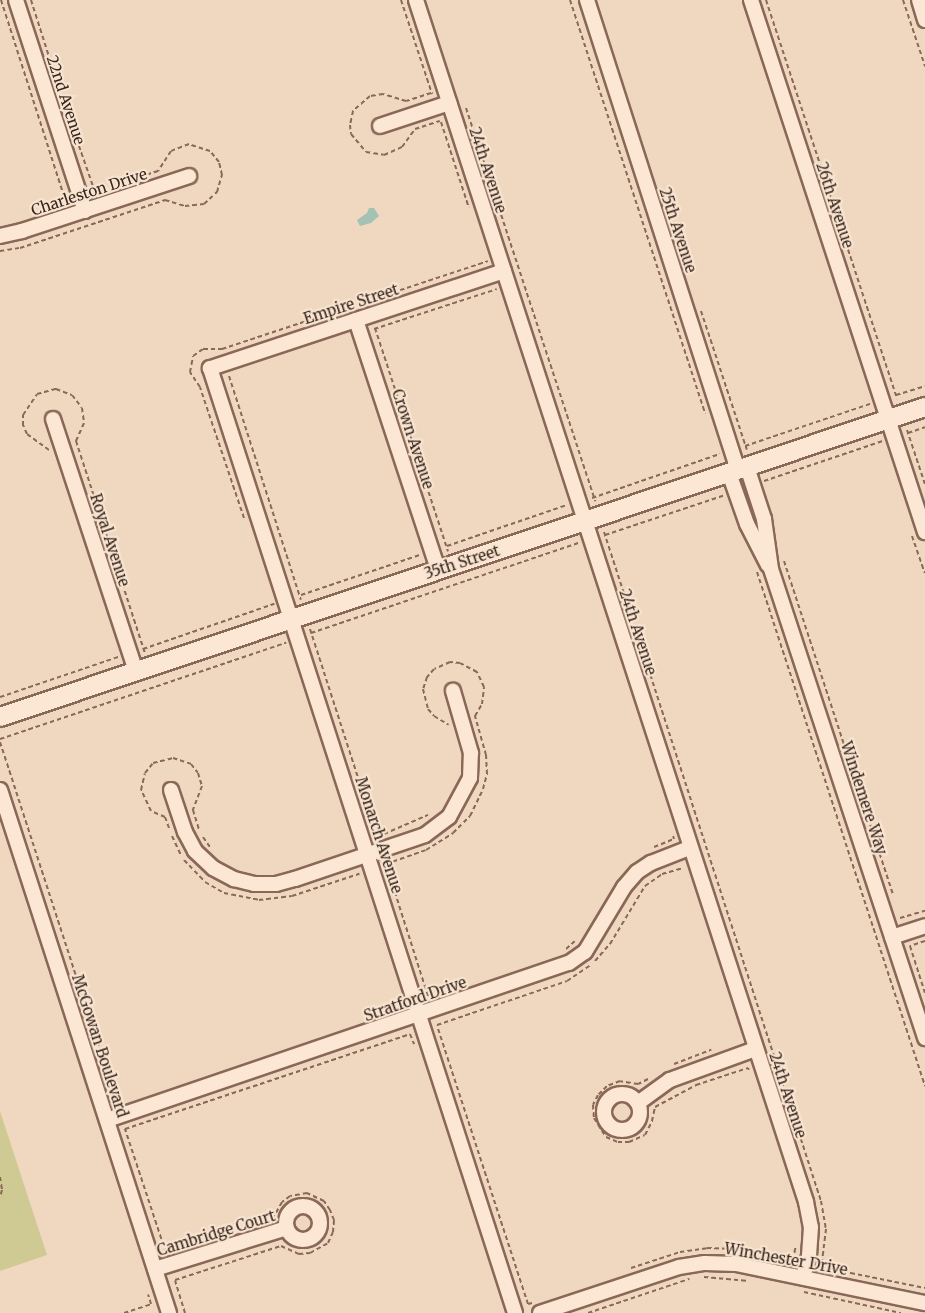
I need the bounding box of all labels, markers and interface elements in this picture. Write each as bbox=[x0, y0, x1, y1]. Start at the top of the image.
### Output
street label: 22nd Avenue bbox=[43, 53, 89, 147]
street label: 24th Avenue bbox=[466, 125, 510, 215]
street label: 26th Avenue bbox=[813, 160, 857, 250]
street label: Charleston Drive bbox=[29, 165, 149, 219]
street label: 25th Avenue bbox=[656, 185, 700, 275]
street label: Empire Street bbox=[301, 280, 401, 328]
street label: Crown Avenue bbox=[388, 387, 438, 491]
street label: Royal Avenue bbox=[87, 491, 133, 589]
street label: 35th Street bbox=[422, 541, 502, 583]
street label: 24th Avenue bbox=[616, 587, 660, 677]
street label: Windemere Way bbox=[837, 739, 891, 857]
street label: Monarch Avenue bbox=[352, 775, 406, 895]
street label: McGowan Boulevard bbox=[68, 972, 132, 1120]
street label: Stratford Drive bbox=[361, 973, 469, 1025]
street label: 24th Avenue bbox=[766, 1050, 810, 1140]
street label: Cambridge Court bbox=[155, 1206, 277, 1260]
street label: Winchester Drive bbox=[723, 1239, 849, 1279]

